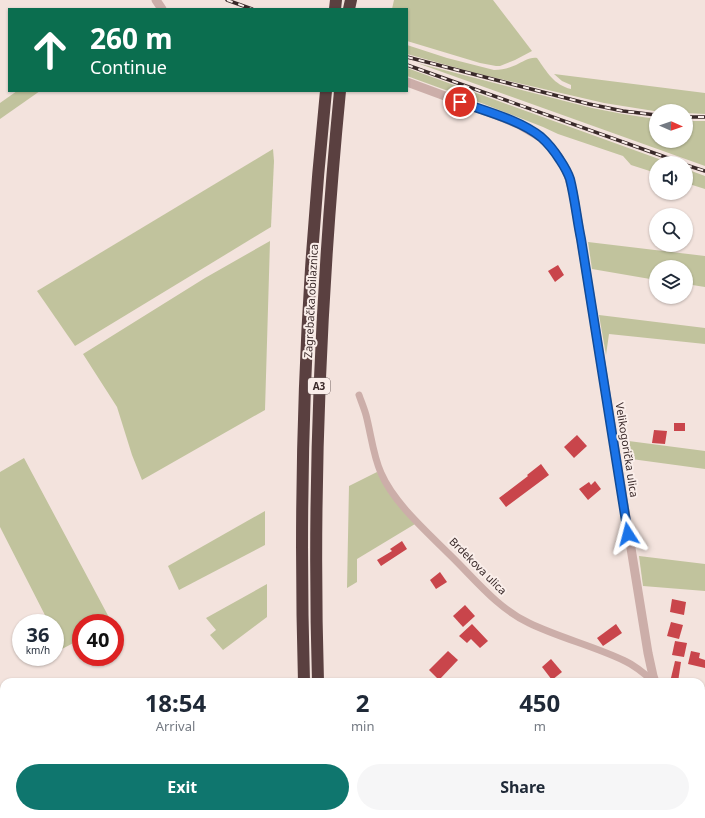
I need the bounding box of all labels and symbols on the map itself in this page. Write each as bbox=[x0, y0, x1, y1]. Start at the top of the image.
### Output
pin bbox=[443, 85, 477, 119]
north arrow bbox=[649, 104, 693, 148]
street label: Zagrebačka obilaznica bbox=[300, 243, 321, 358]
road number: A3 bbox=[308, 378, 330, 394]
street label: Velikogorička ulica bbox=[613, 401, 642, 498]
position arrow bbox=[607, 513, 649, 555]
street label: Brdekova ulica bbox=[446, 534, 510, 598]
speed limit sign: 40 bbox=[72, 614, 124, 666]

